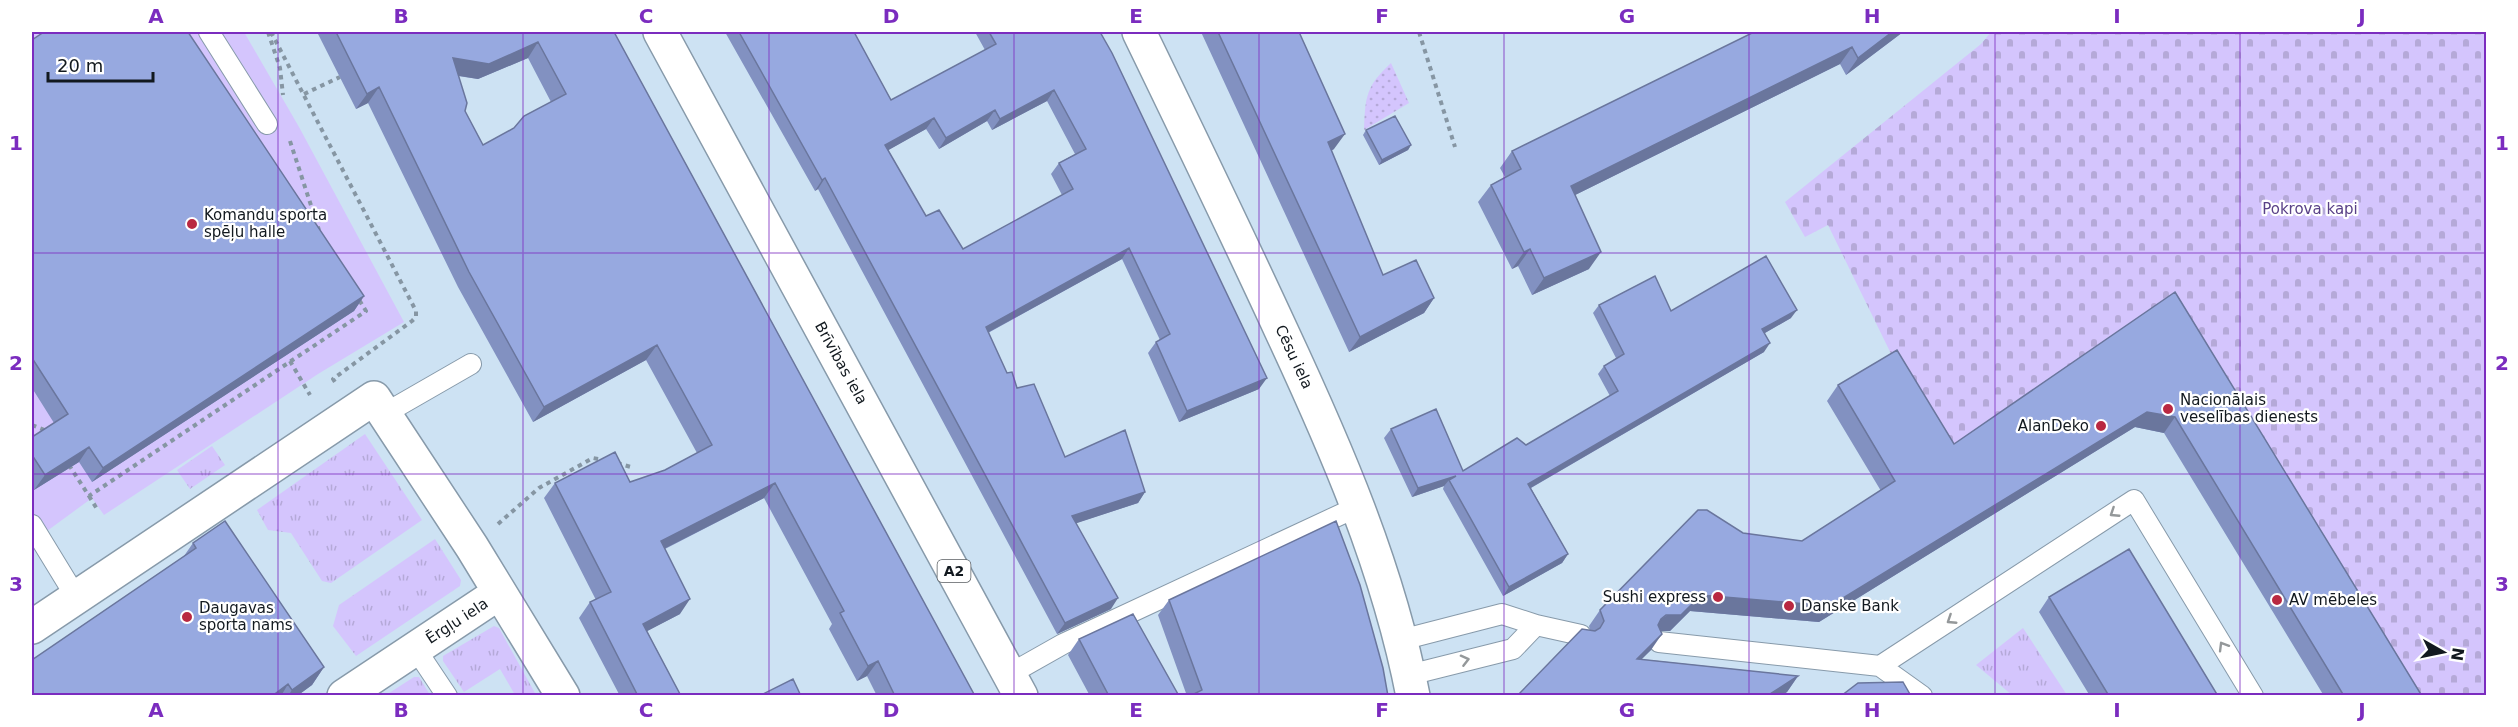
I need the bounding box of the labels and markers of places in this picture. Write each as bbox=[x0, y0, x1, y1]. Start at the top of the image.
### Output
place label: Komandu sporta spēļu halle bbox=[204, 206, 327, 241]
marker: Komandu sporta spēļu halle bbox=[185, 217, 199, 231]
place label: Nacionālais veselības dienests bbox=[2180, 391, 2318, 426]
marker: Nacionālais veselības dienests bbox=[2161, 402, 2175, 416]
place label: AlanDeko bbox=[2018, 417, 2089, 435]
marker: AlanDeko bbox=[2094, 419, 2108, 433]
place label: Sushi express bbox=[1603, 588, 1706, 606]
marker: Sushi express bbox=[1711, 590, 1725, 604]
place label: AV mēbeles bbox=[2289, 591, 2377, 609]
marker: AV mēbeles bbox=[2270, 593, 2284, 607]
place label: Danske Bank bbox=[1801, 597, 1899, 615]
place label: Daugavas sporta nams bbox=[199, 599, 293, 634]
marker: Danske Bank bbox=[1782, 599, 1796, 613]
marker: Daugavas sporta nams bbox=[180, 610, 194, 624]

